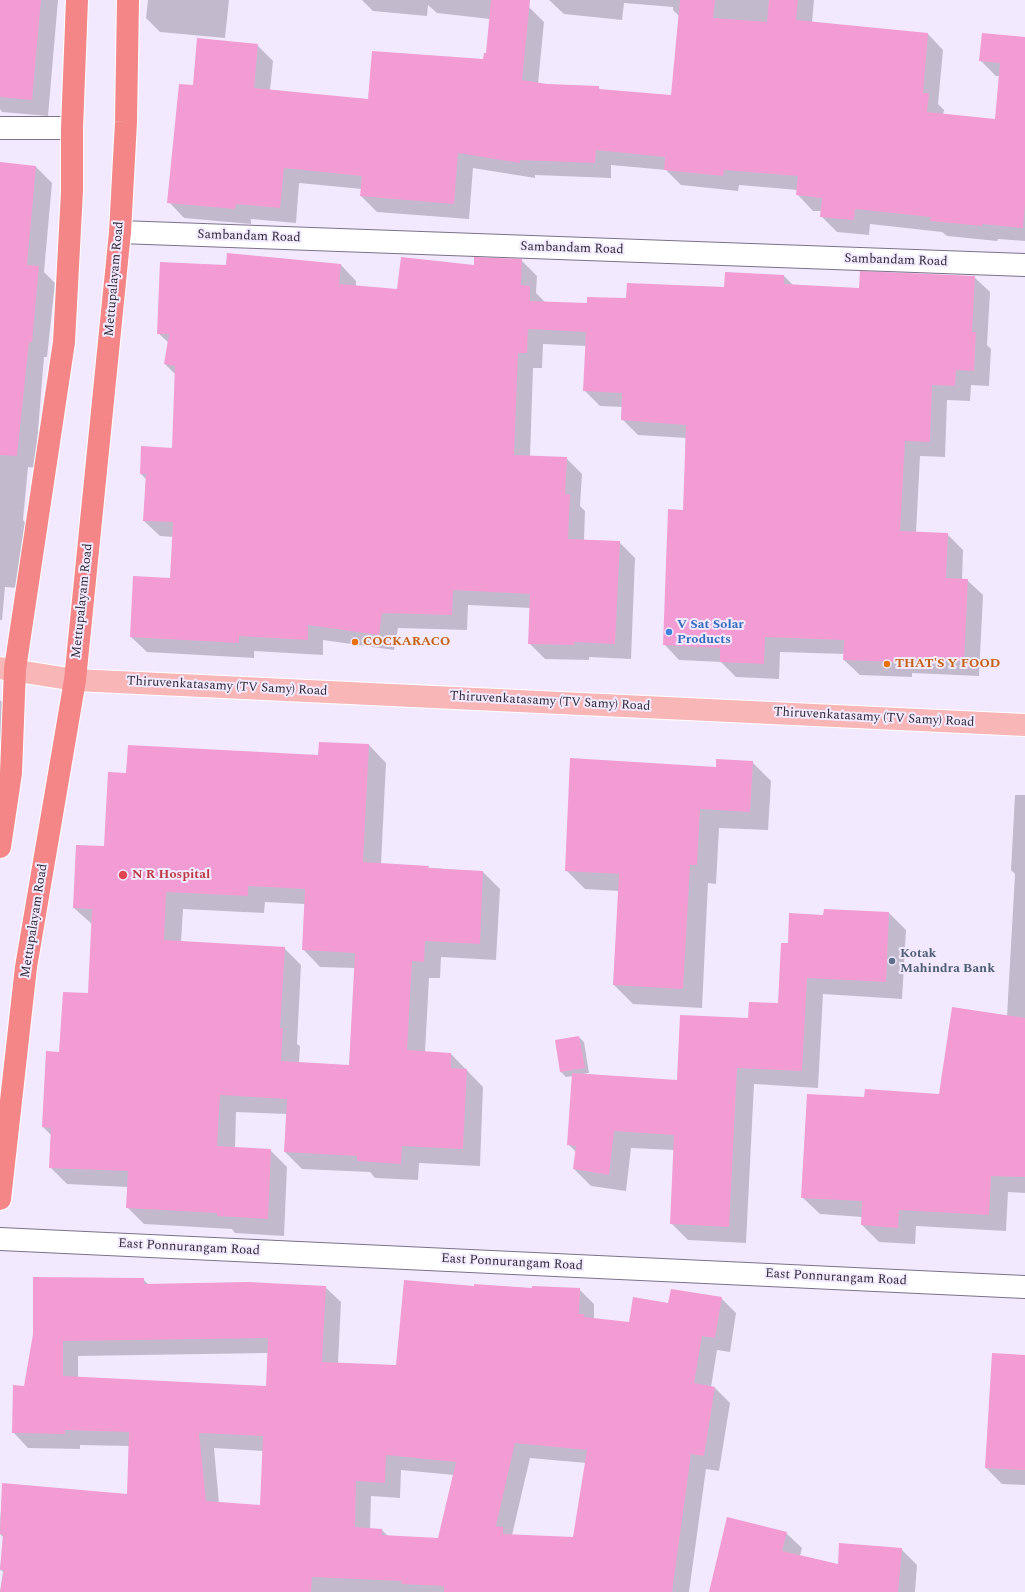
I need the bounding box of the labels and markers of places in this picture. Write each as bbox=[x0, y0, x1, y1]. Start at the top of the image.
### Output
place label: V Sat Solar Products bbox=[677, 617, 744, 648]
marker: V Sat Solar Products bbox=[664, 627, 674, 637]
place label: COCKARACO bbox=[363, 634, 450, 650]
marker: COCKARACO bbox=[350, 637, 360, 647]
place label: THAT'S Y FOOD bbox=[895, 656, 1000, 672]
marker: THAT'S Y FOOD bbox=[882, 659, 892, 669]
place label: N R Hospital bbox=[132, 867, 210, 883]
marker: N R Hospital bbox=[117, 869, 129, 881]
place label: Kotak Mahindra Bank bbox=[900, 946, 995, 977]
marker: Kotak Mahindra Bank bbox=[887, 956, 897, 966]

